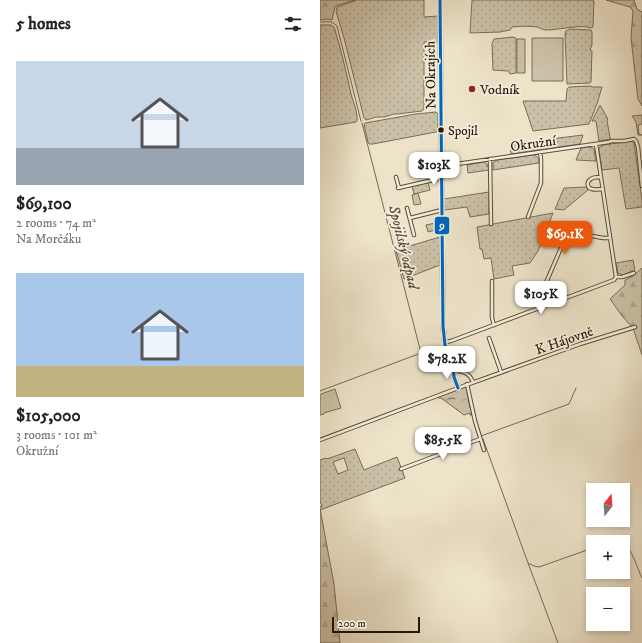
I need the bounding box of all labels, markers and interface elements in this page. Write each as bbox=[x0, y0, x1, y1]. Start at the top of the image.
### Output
text: 5 homes bbox=[16, 13, 71, 35]
icon: filters bbox=[282, 13, 304, 35]
street label: Na Okrajích bbox=[421, 40, 441, 109]
place label: Vodník bbox=[479, 81, 520, 99]
marker: Vodník bbox=[467, 84, 477, 94]
icon: home bbox=[124, 87, 196, 159]
place label: Spojil bbox=[448, 123, 478, 140]
marker: Spojil bbox=[436, 125, 446, 135]
street label: Okružní bbox=[509, 132, 558, 156]
pin: $103K bbox=[406, 152, 462, 186]
text: $103K bbox=[418, 157, 450, 173]
text: $69,100 bbox=[16, 193, 72, 215]
water label: Spojilský odpad bbox=[384, 202, 424, 294]
text: 2 rooms · 74 m² bbox=[16, 215, 96, 231]
line badge: 9 bbox=[434, 216, 450, 235]
text: 9 bbox=[438, 219, 445, 233]
pin: $69.1K bbox=[532, 221, 598, 255]
text: $69.1K bbox=[546, 226, 584, 242]
text: Na Morčáku bbox=[16, 231, 81, 247]
pin: $105K bbox=[513, 281, 569, 315]
text: $105K bbox=[524, 286, 558, 302]
icon: home bbox=[124, 299, 196, 371]
street label: K Hájovně bbox=[533, 323, 596, 359]
pin: $78.2K bbox=[414, 346, 480, 380]
text: $78.2K bbox=[427, 351, 467, 367]
text: $105,000 bbox=[16, 405, 81, 427]
text: 3 rooms · 101 m² bbox=[16, 427, 97, 443]
pin: $85.5K bbox=[410, 427, 476, 461]
text: $85.5K bbox=[424, 432, 462, 448]
text: Okružní bbox=[16, 443, 58, 459]
north arrow bbox=[586, 483, 630, 527]
map controls bbox=[586, 483, 630, 631]
button: + bbox=[586, 535, 630, 579]
button: − bbox=[586, 587, 630, 631]
scale bar bbox=[332, 615, 420, 634]
text: 200 m bbox=[338, 617, 366, 631]

